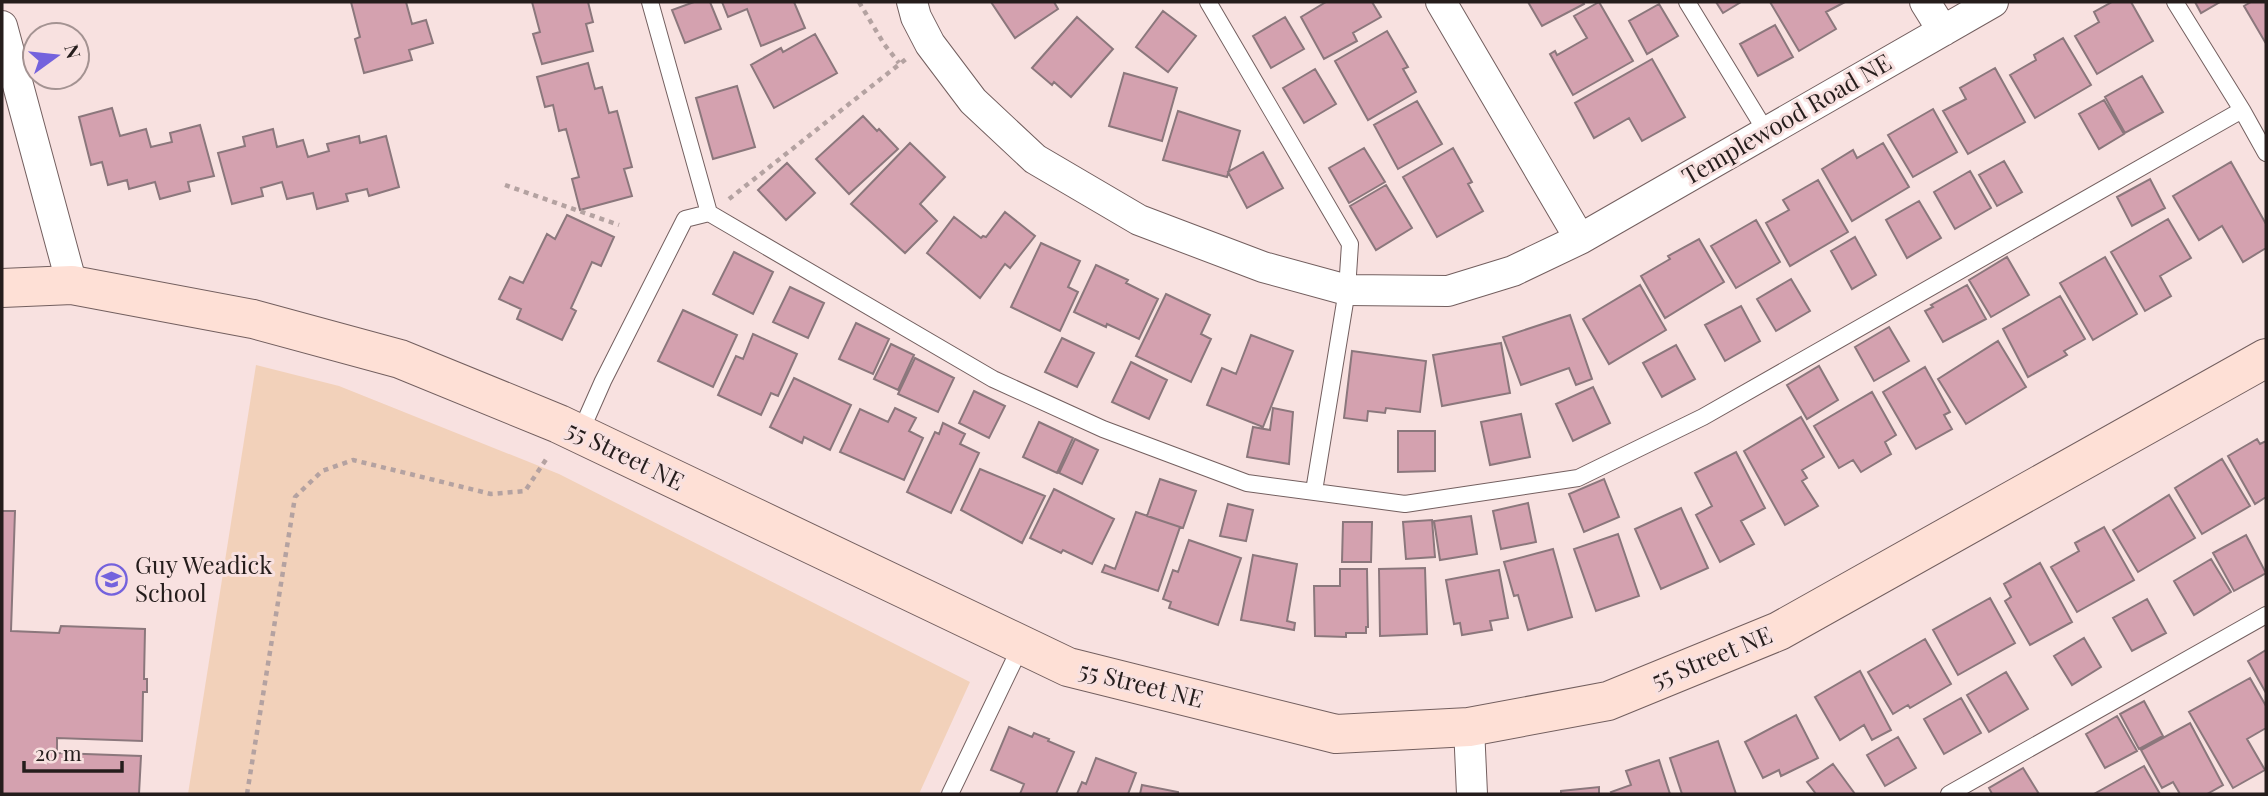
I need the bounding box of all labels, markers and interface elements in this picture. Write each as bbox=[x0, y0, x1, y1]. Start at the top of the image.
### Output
north arrow bbox=[21, 21, 91, 91]
text: N bbox=[59, 41, 88, 62]
street label: Templewood Road NE bbox=[1676, 45, 1896, 191]
street label: 55 Street NE bbox=[562, 412, 690, 496]
place label: Guy Weadick School bbox=[135, 548, 273, 608]
school or university icon: Guy Weadick School bbox=[95, 563, 129, 597]
street label: 55 Street NE bbox=[1646, 617, 1776, 695]
street label: 55 Street NE bbox=[1076, 652, 1207, 714]
scale bar bbox=[24, 730, 122, 774]
text: 20 m bbox=[35, 738, 82, 766]

